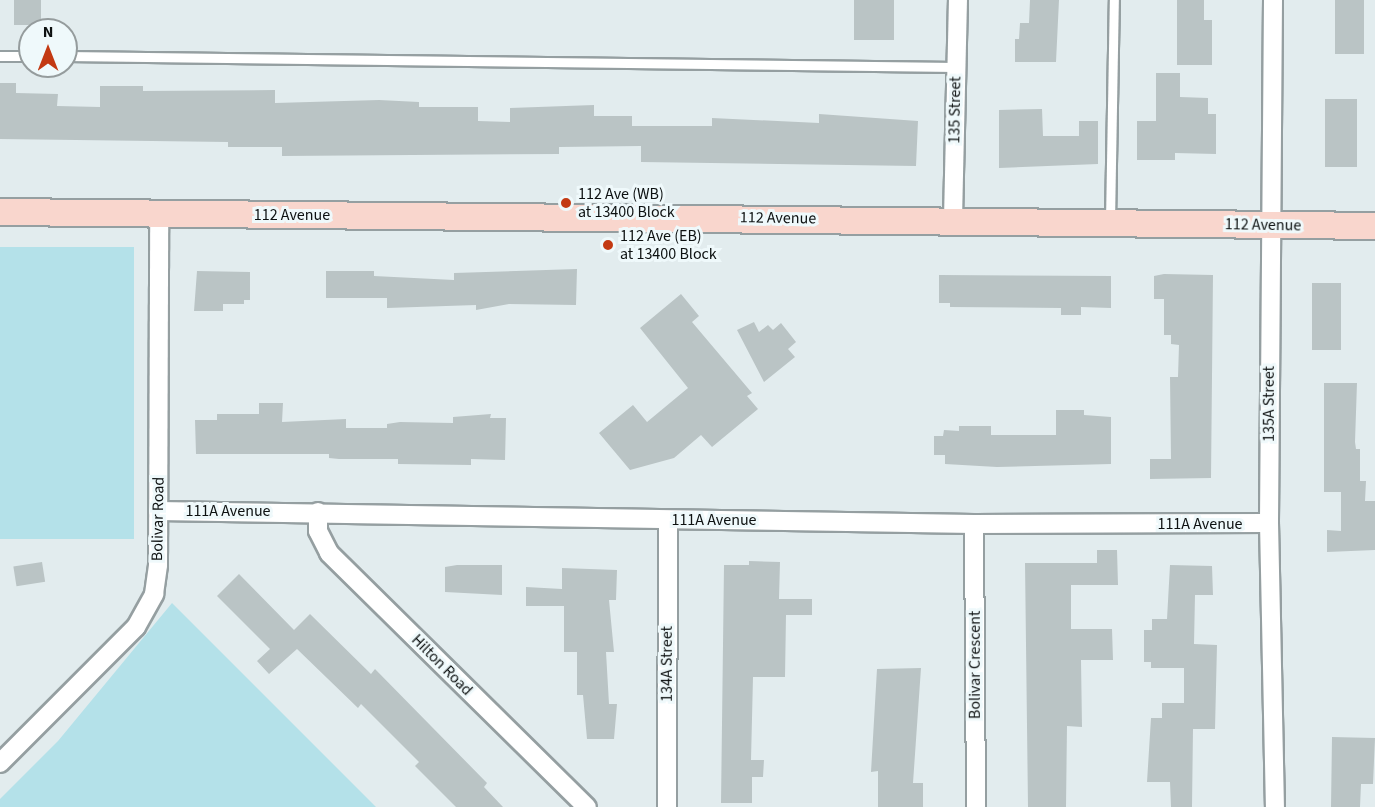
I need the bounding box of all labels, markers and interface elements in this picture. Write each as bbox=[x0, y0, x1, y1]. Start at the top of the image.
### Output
north arrow bbox=[18, 18, 78, 78]
text: N bbox=[43, 21, 53, 43]
street label: 135 Street bbox=[945, 76, 965, 144]
place label: 112 Ave (WB) at 13400 Block bbox=[578, 184, 675, 222]
marker: 112 Ave (WB) at 13400 Block bbox=[559, 196, 573, 210]
street label: 112 Avenue bbox=[254, 205, 330, 225]
street label: 112 Avenue bbox=[740, 208, 816, 228]
street label: 112 Avenue bbox=[1225, 215, 1301, 235]
place label: 112 Ave (EB) at 13400 Block bbox=[620, 226, 717, 264]
marker: 112 Ave (EB) at 13400 Block bbox=[601, 238, 615, 252]
street label: 135A Street bbox=[1259, 366, 1279, 442]
street label: Bolivar Road bbox=[148, 477, 168, 561]
street label: 111A Avenue bbox=[185, 501, 271, 521]
street label: 111A Avenue bbox=[671, 510, 757, 530]
street label: 111A Avenue bbox=[1157, 514, 1243, 534]
street label: Bolivar Crescent bbox=[965, 611, 985, 719]
street label: 134A Street bbox=[657, 626, 677, 702]
street label: Hilton Road bbox=[407, 630, 477, 700]

